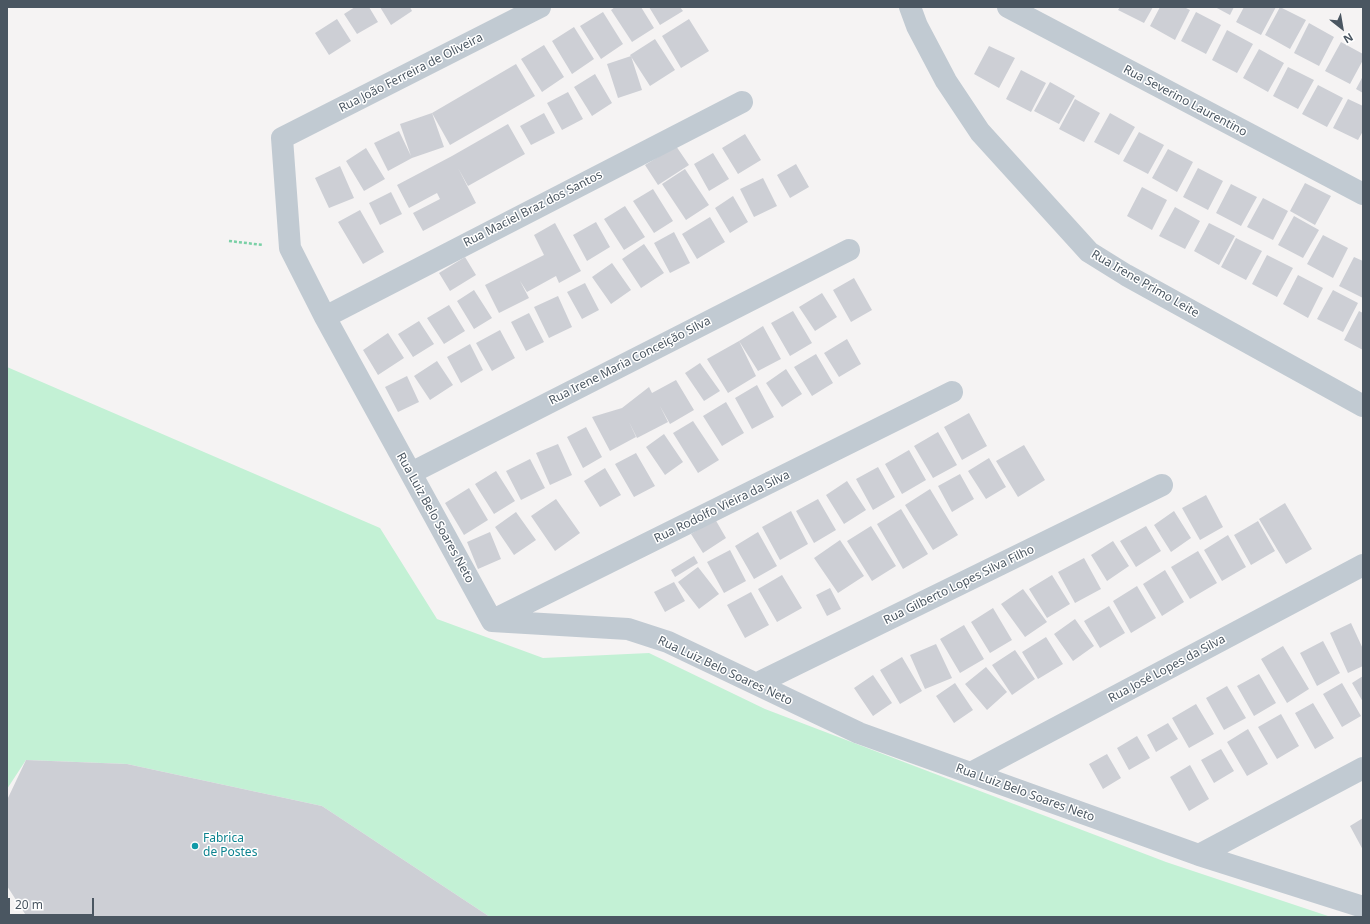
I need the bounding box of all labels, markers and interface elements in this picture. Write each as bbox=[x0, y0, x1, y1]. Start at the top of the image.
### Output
north arrow bbox=[1322, 8, 1362, 48]
street label: Rua João Ferreira de Oliveira bbox=[337, 30, 485, 116]
text: N bbox=[1341, 30, 1356, 47]
street label: Rua Severino Laurentino bbox=[1121, 62, 1249, 140]
street label: Rua Maciel Braz dos Santos bbox=[461, 168, 605, 250]
street label: Rua Irene Primo Leite bbox=[1089, 247, 1201, 321]
street label: Rua Irene Maria Conceição Silva bbox=[547, 314, 713, 408]
street label: Rua Luiz Belo Soares Neto bbox=[393, 450, 477, 586]
street label: Rua Rodolfo Vieira da Silva bbox=[652, 468, 792, 546]
street label: Rua Gilberto Lopes Silva Filho bbox=[881, 542, 1037, 628]
street label: Rua José Lopes da Silva bbox=[1106, 632, 1228, 706]
street label: Rua Luiz Belo Soares Neto bbox=[655, 633, 795, 709]
street label: Rua Luiz Belo Soares Neto bbox=[954, 761, 1096, 825]
place label: Fabrica de Postes bbox=[203, 832, 257, 860]
marker: Fabrica de Postes bbox=[190, 841, 200, 851]
scale bar bbox=[10, 890, 96, 916]
text: 20 m bbox=[15, 896, 43, 913]

